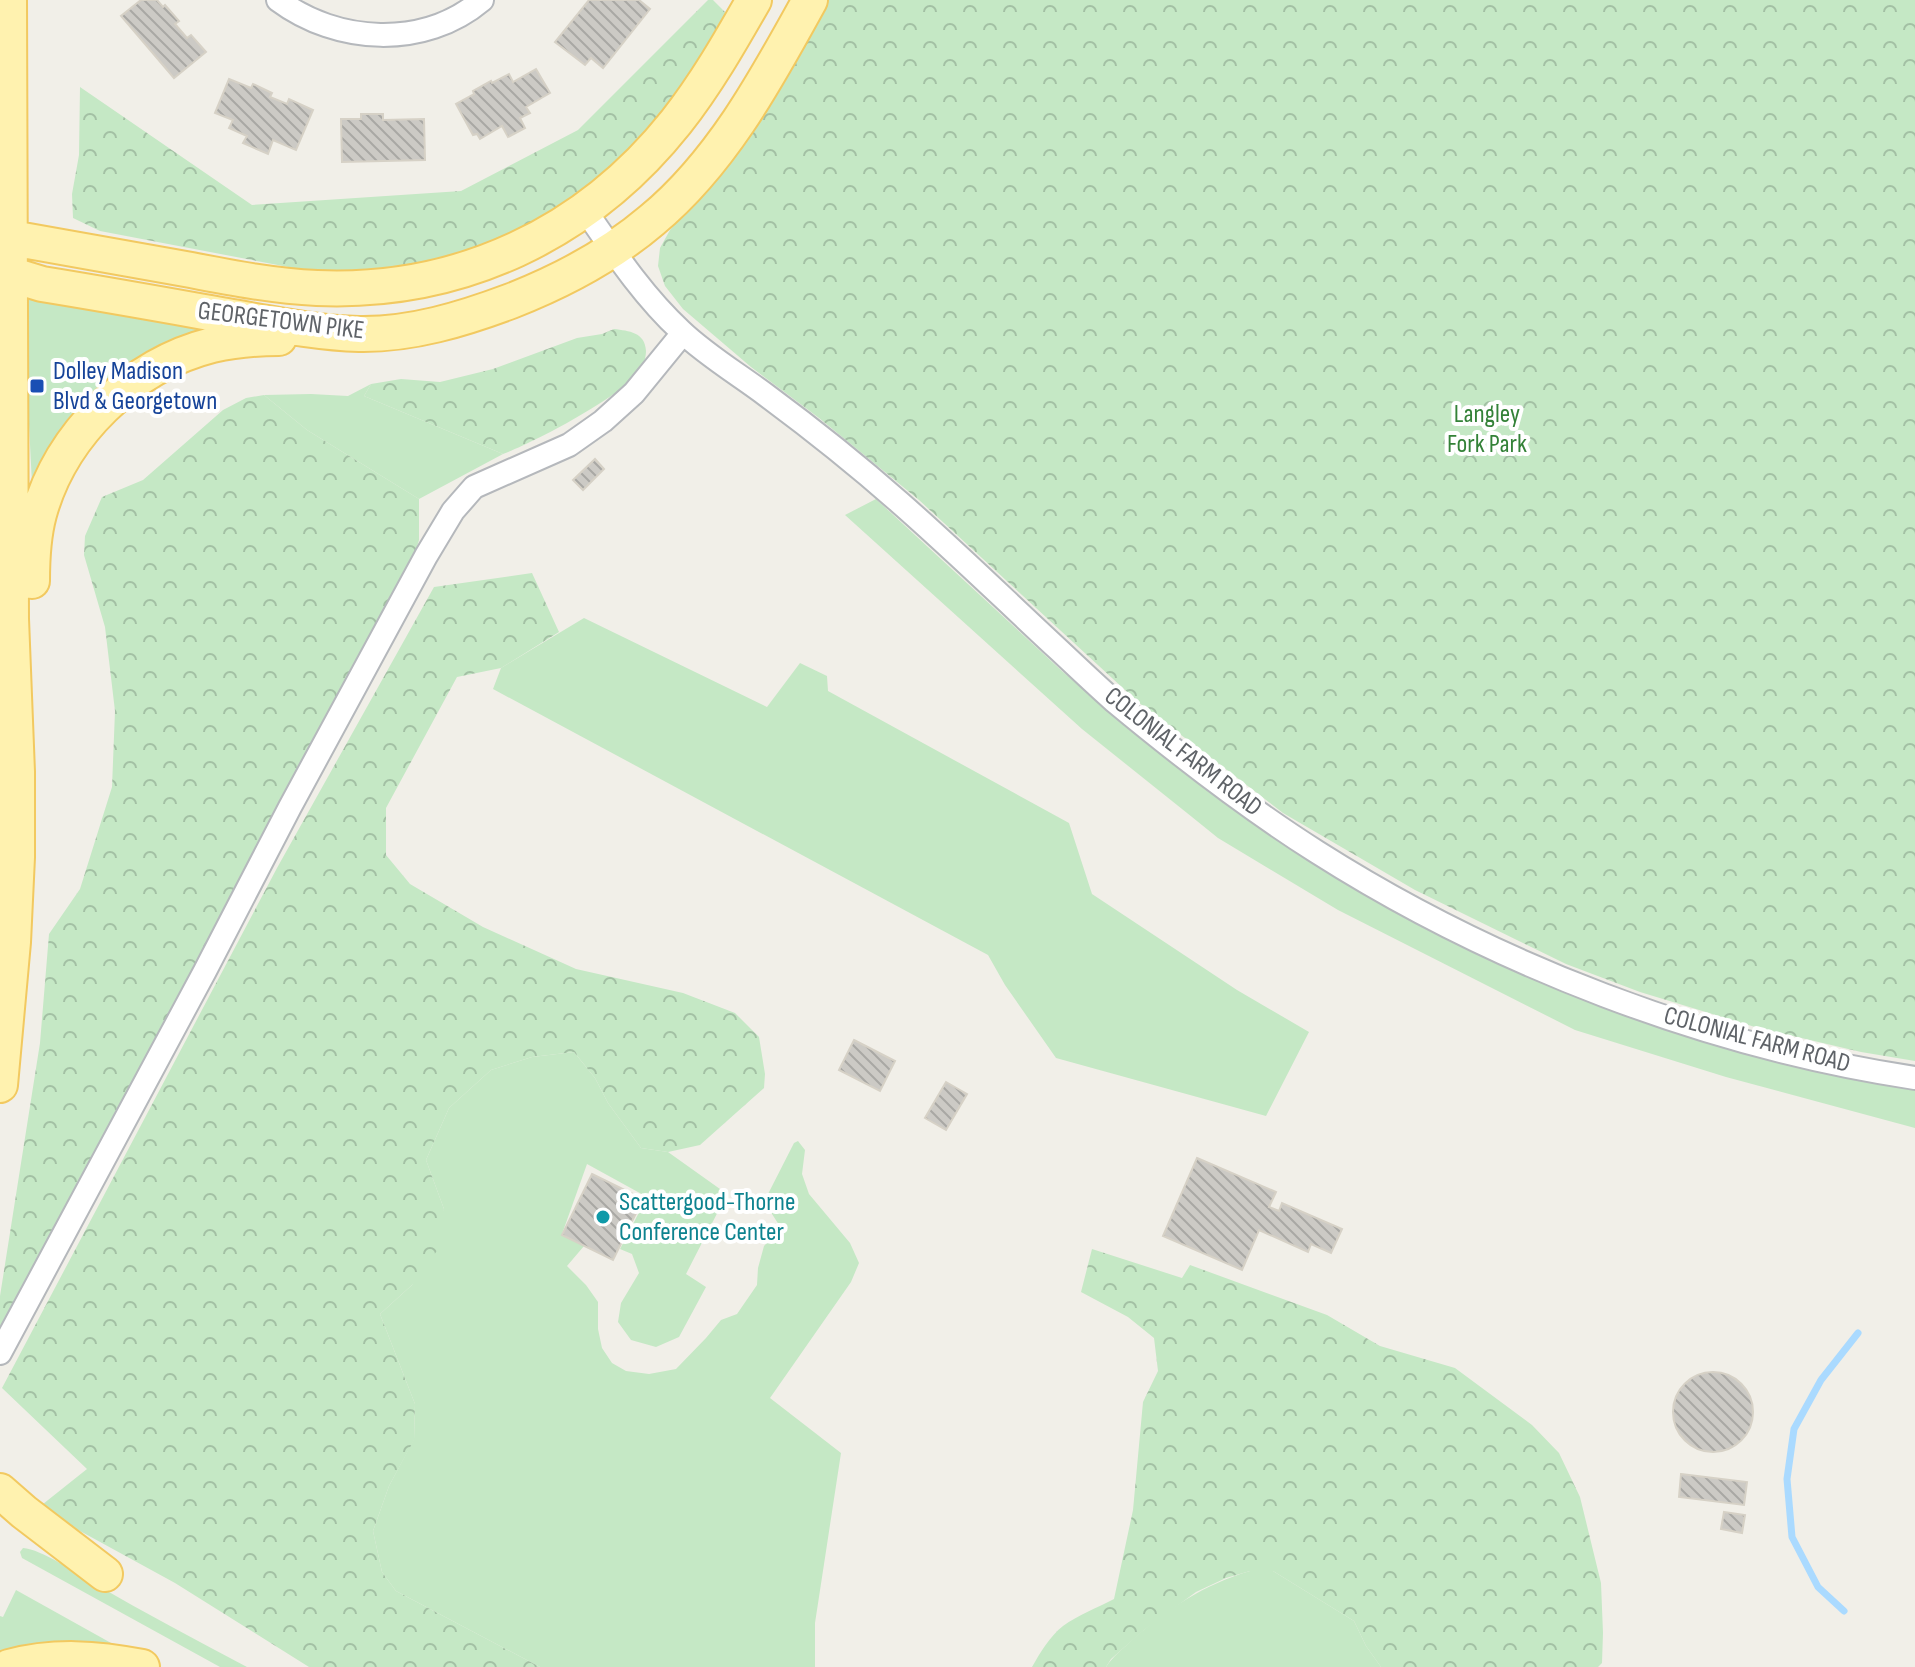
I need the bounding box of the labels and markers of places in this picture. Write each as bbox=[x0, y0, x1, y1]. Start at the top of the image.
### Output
place label: Dolley Madison Blvd & Georgetown bbox=[53, 356, 217, 417]
marker: Dolley Madison Blvd & Georgetown bbox=[28, 377, 46, 395]
place label: Scattergood-Thorne Conference Center bbox=[619, 1187, 795, 1248]
marker: Scattergood-Thorne Conference Center bbox=[594, 1208, 612, 1226]

